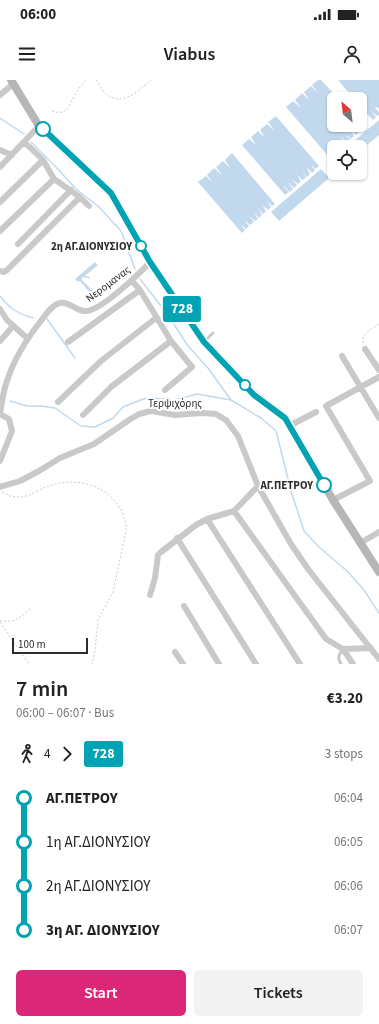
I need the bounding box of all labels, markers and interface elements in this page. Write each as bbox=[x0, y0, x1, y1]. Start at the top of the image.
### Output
text: 06:00 bbox=[20, 4, 56, 25]
text: Viabus bbox=[164, 42, 215, 67]
icon: menu bbox=[16, 43, 38, 65]
icon: person bbox=[341, 43, 363, 65]
north arrow bbox=[327, 92, 367, 132]
map controls bbox=[327, 92, 367, 180]
unlabelled marker bbox=[35, 121, 51, 137]
button: locate bbox=[327, 140, 367, 180]
place label: 2η ΑΓ.ΔΙΟΝΥΣΙΟΥ bbox=[51, 239, 132, 254]
marker: 2η ΑΓ.ΔΙΟΝΥΣΙΟΥ bbox=[135, 240, 147, 252]
street label: Νερομανας bbox=[83, 262, 134, 306]
line badge: 728 bbox=[159, 296, 205, 322]
text: 728 bbox=[171, 299, 193, 319]
unlabelled marker bbox=[239, 379, 251, 391]
street label: Τερψιχόρης bbox=[148, 396, 202, 411]
marker: ΑΓ.ΠΕΤΡΟΥ bbox=[316, 477, 332, 493]
place label: ΑΓ.ΠΕΤΡΟΥ bbox=[259, 478, 313, 493]
scale bar bbox=[12, 636, 88, 655]
text: 100 m bbox=[18, 637, 46, 652]
text: 7 min bbox=[16, 673, 68, 705]
text: €3.20 bbox=[327, 688, 363, 709]
text: 06:00 – 06:07 · Bus bbox=[16, 704, 114, 722]
icon: walk bbox=[16, 743, 38, 765]
icon: forward bbox=[56, 743, 78, 765]
text: 728 bbox=[92, 744, 115, 764]
text: 4 bbox=[44, 745, 50, 763]
text: 3 stops bbox=[325, 745, 363, 763]
text: ΑΓ.ΠΕΤΡΟΥ bbox=[46, 788, 118, 809]
text: 06:04 bbox=[334, 789, 363, 807]
text: 1η ΑΓ.ΔΙΟΝΥΣΙΟΥ bbox=[46, 832, 150, 853]
text: 06:05 bbox=[334, 833, 363, 851]
text: 2η ΑΓ.ΔΙΟΝΥΣΙΟΥ bbox=[46, 876, 150, 897]
text: 06:06 bbox=[334, 877, 363, 895]
text: 3η ΑΓ. ΔΙΟΝΥΣΙΟΥ bbox=[46, 920, 160, 941]
text: 06:07 bbox=[334, 921, 363, 939]
button: Start bbox=[16, 970, 186, 1016]
button: Tickets bbox=[194, 970, 363, 1016]

